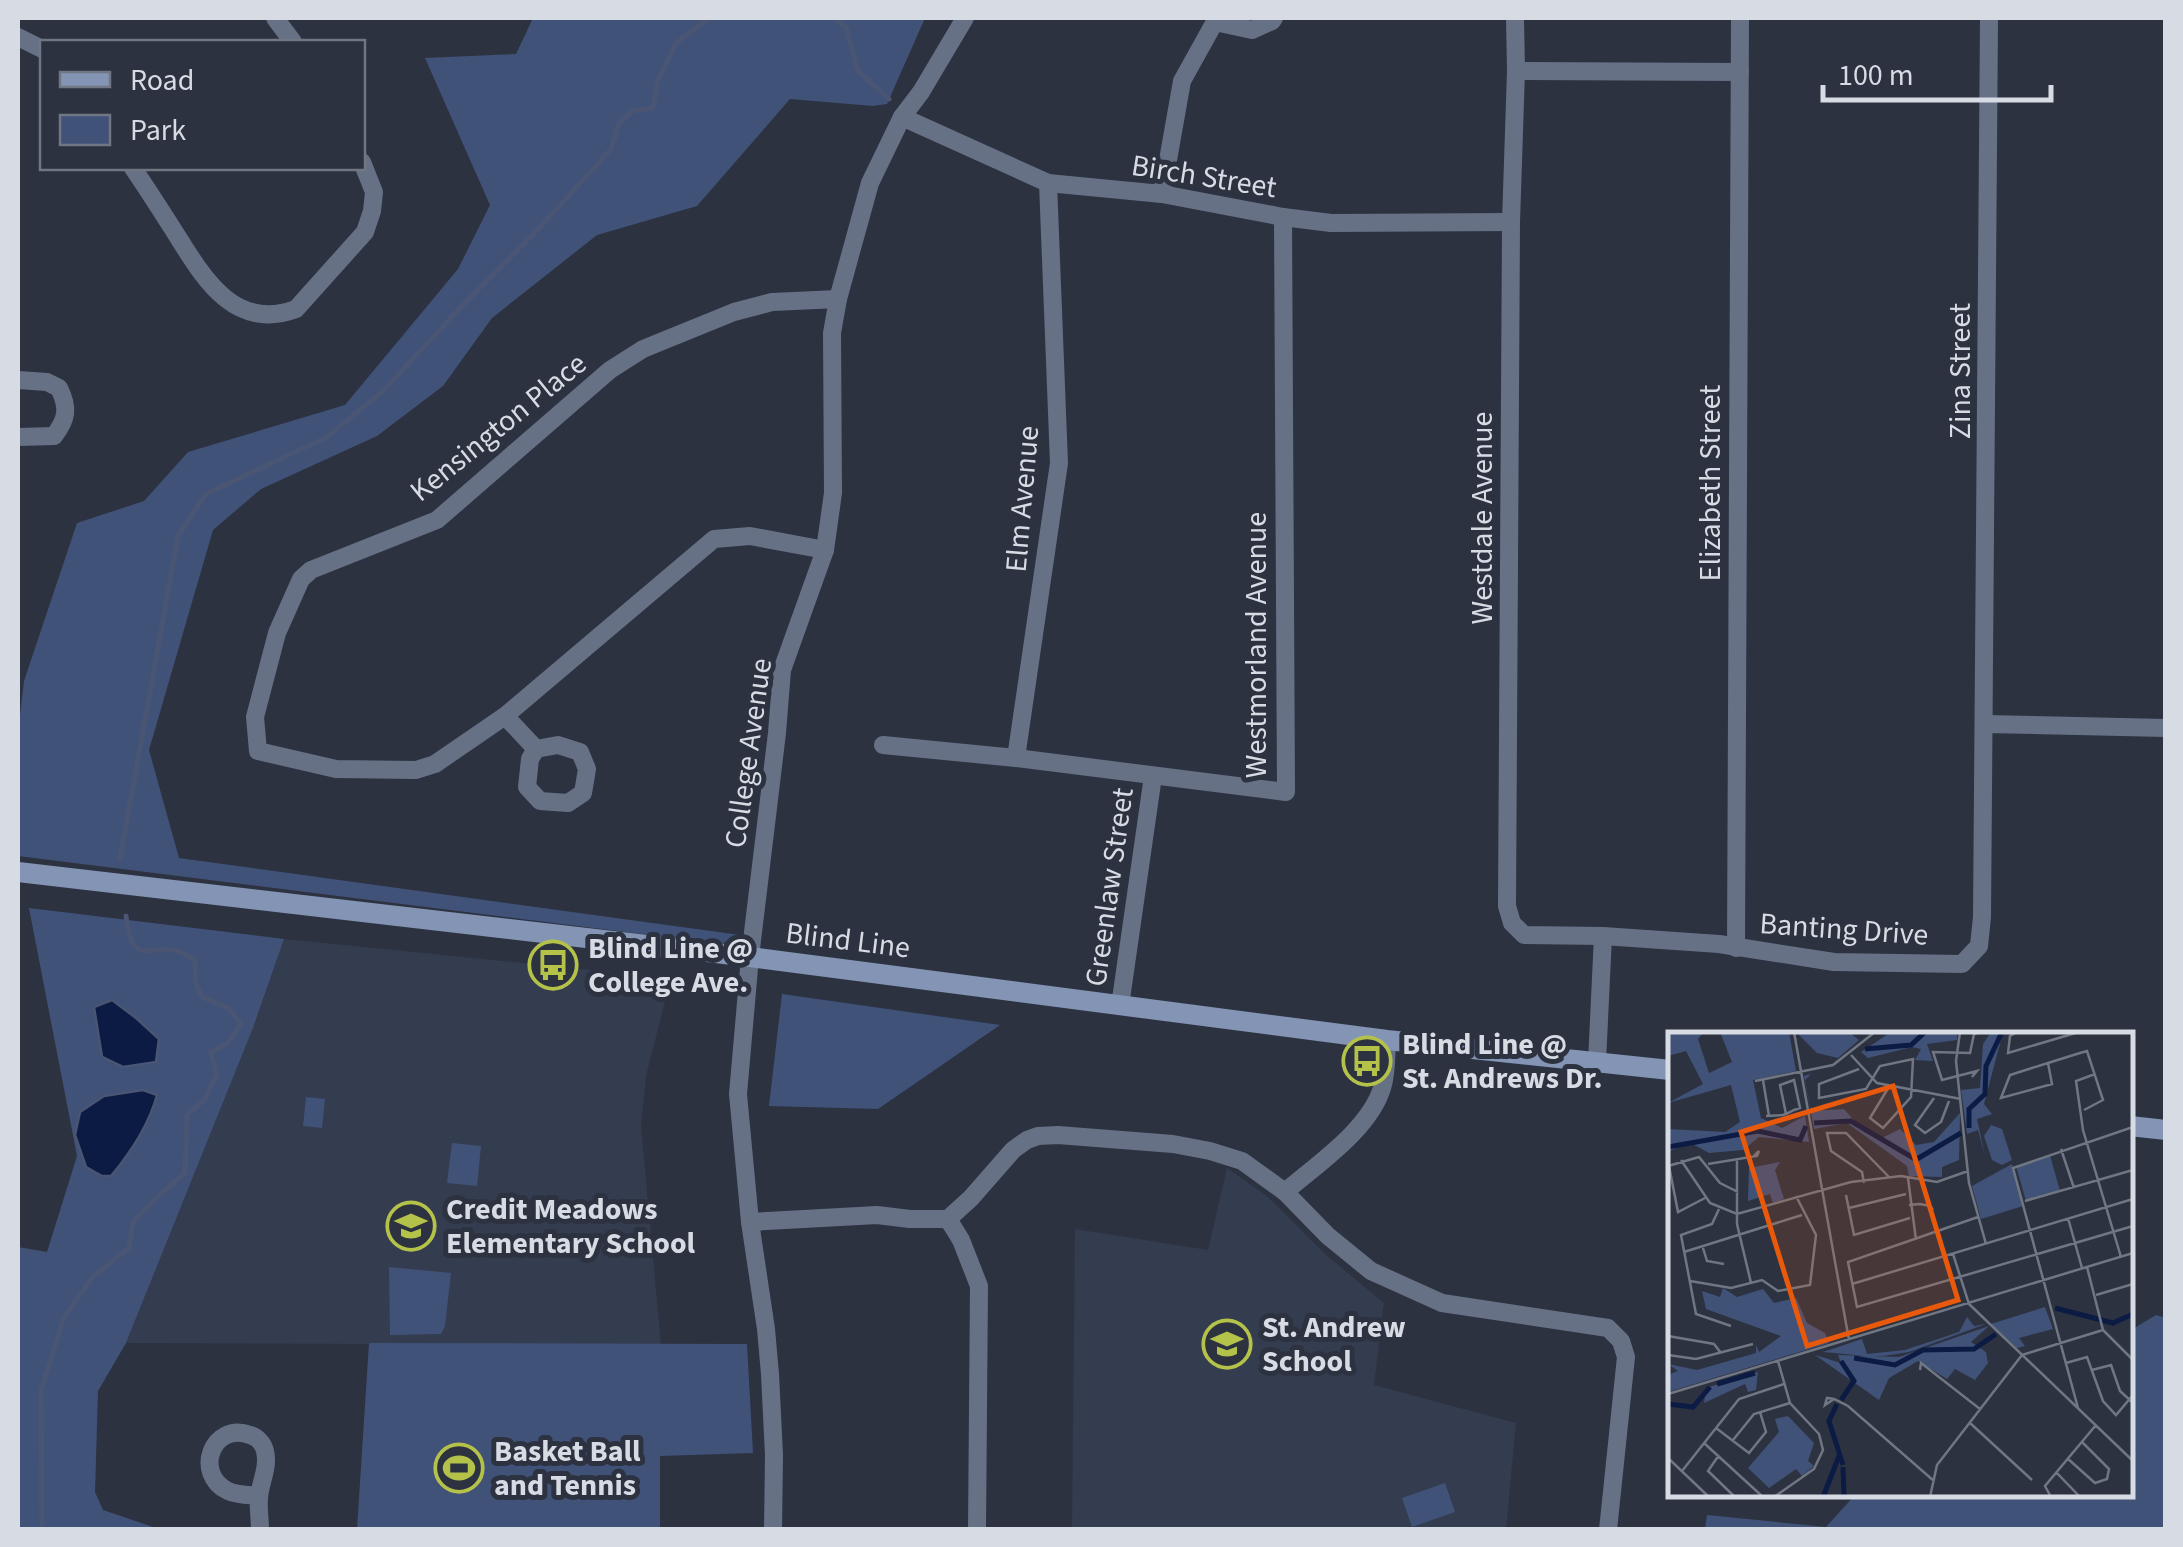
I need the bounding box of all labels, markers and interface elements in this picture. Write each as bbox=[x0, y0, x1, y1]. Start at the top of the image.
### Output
legend bbox=[40, 40, 365, 170]
scale bar bbox=[1823, 40, 2050, 102]
text: 100 m bbox=[1838, 54, 1914, 97]
text: Road bbox=[130, 59, 194, 102]
text: Park bbox=[130, 109, 186, 152]
street label: Birch Street bbox=[1128, 144, 1280, 209]
street label: Zina Street bbox=[1939, 303, 1982, 439]
street label: Kensington Place bbox=[401, 343, 596, 512]
street label: Elizabeth Street bbox=[1689, 385, 1732, 581]
street label: Westdale Avenue bbox=[1461, 412, 1504, 624]
street label: Elm Avenue bbox=[995, 424, 1050, 574]
street label: Westmorland Avenue bbox=[1235, 512, 1278, 778]
street label: College Avenue bbox=[714, 655, 783, 851]
street label: Greenlaw Street bbox=[1074, 785, 1145, 989]
street label: Banting Drive bbox=[1758, 902, 1930, 957]
street label: Blind Line bbox=[783, 912, 913, 969]
place label: Blind Line @ College Ave. bbox=[588, 927, 753, 1004]
bus stop icon: Blind Line @ College Ave. bbox=[527, 939, 579, 991]
place label: Blind Line @ St. Andrews Dr. bbox=[1402, 1023, 1602, 1100]
inset map bbox=[1668, 1032, 2133, 1497]
bus stop icon: Blind Line @ St. Andrews Dr. bbox=[1341, 1035, 1393, 1087]
place label: Credit Meadows Elementary School bbox=[446, 1188, 696, 1265]
school or university icon: Credit Meadows Elementary School bbox=[385, 1200, 437, 1252]
place label: St. Andrew School bbox=[1262, 1306, 1406, 1383]
school or university icon: St. Andrew School bbox=[1201, 1318, 1253, 1370]
place label: Basket Ball and Tennis bbox=[494, 1430, 641, 1507]
sports icon: Basket Ball and Tennis bbox=[433, 1442, 485, 1494]

